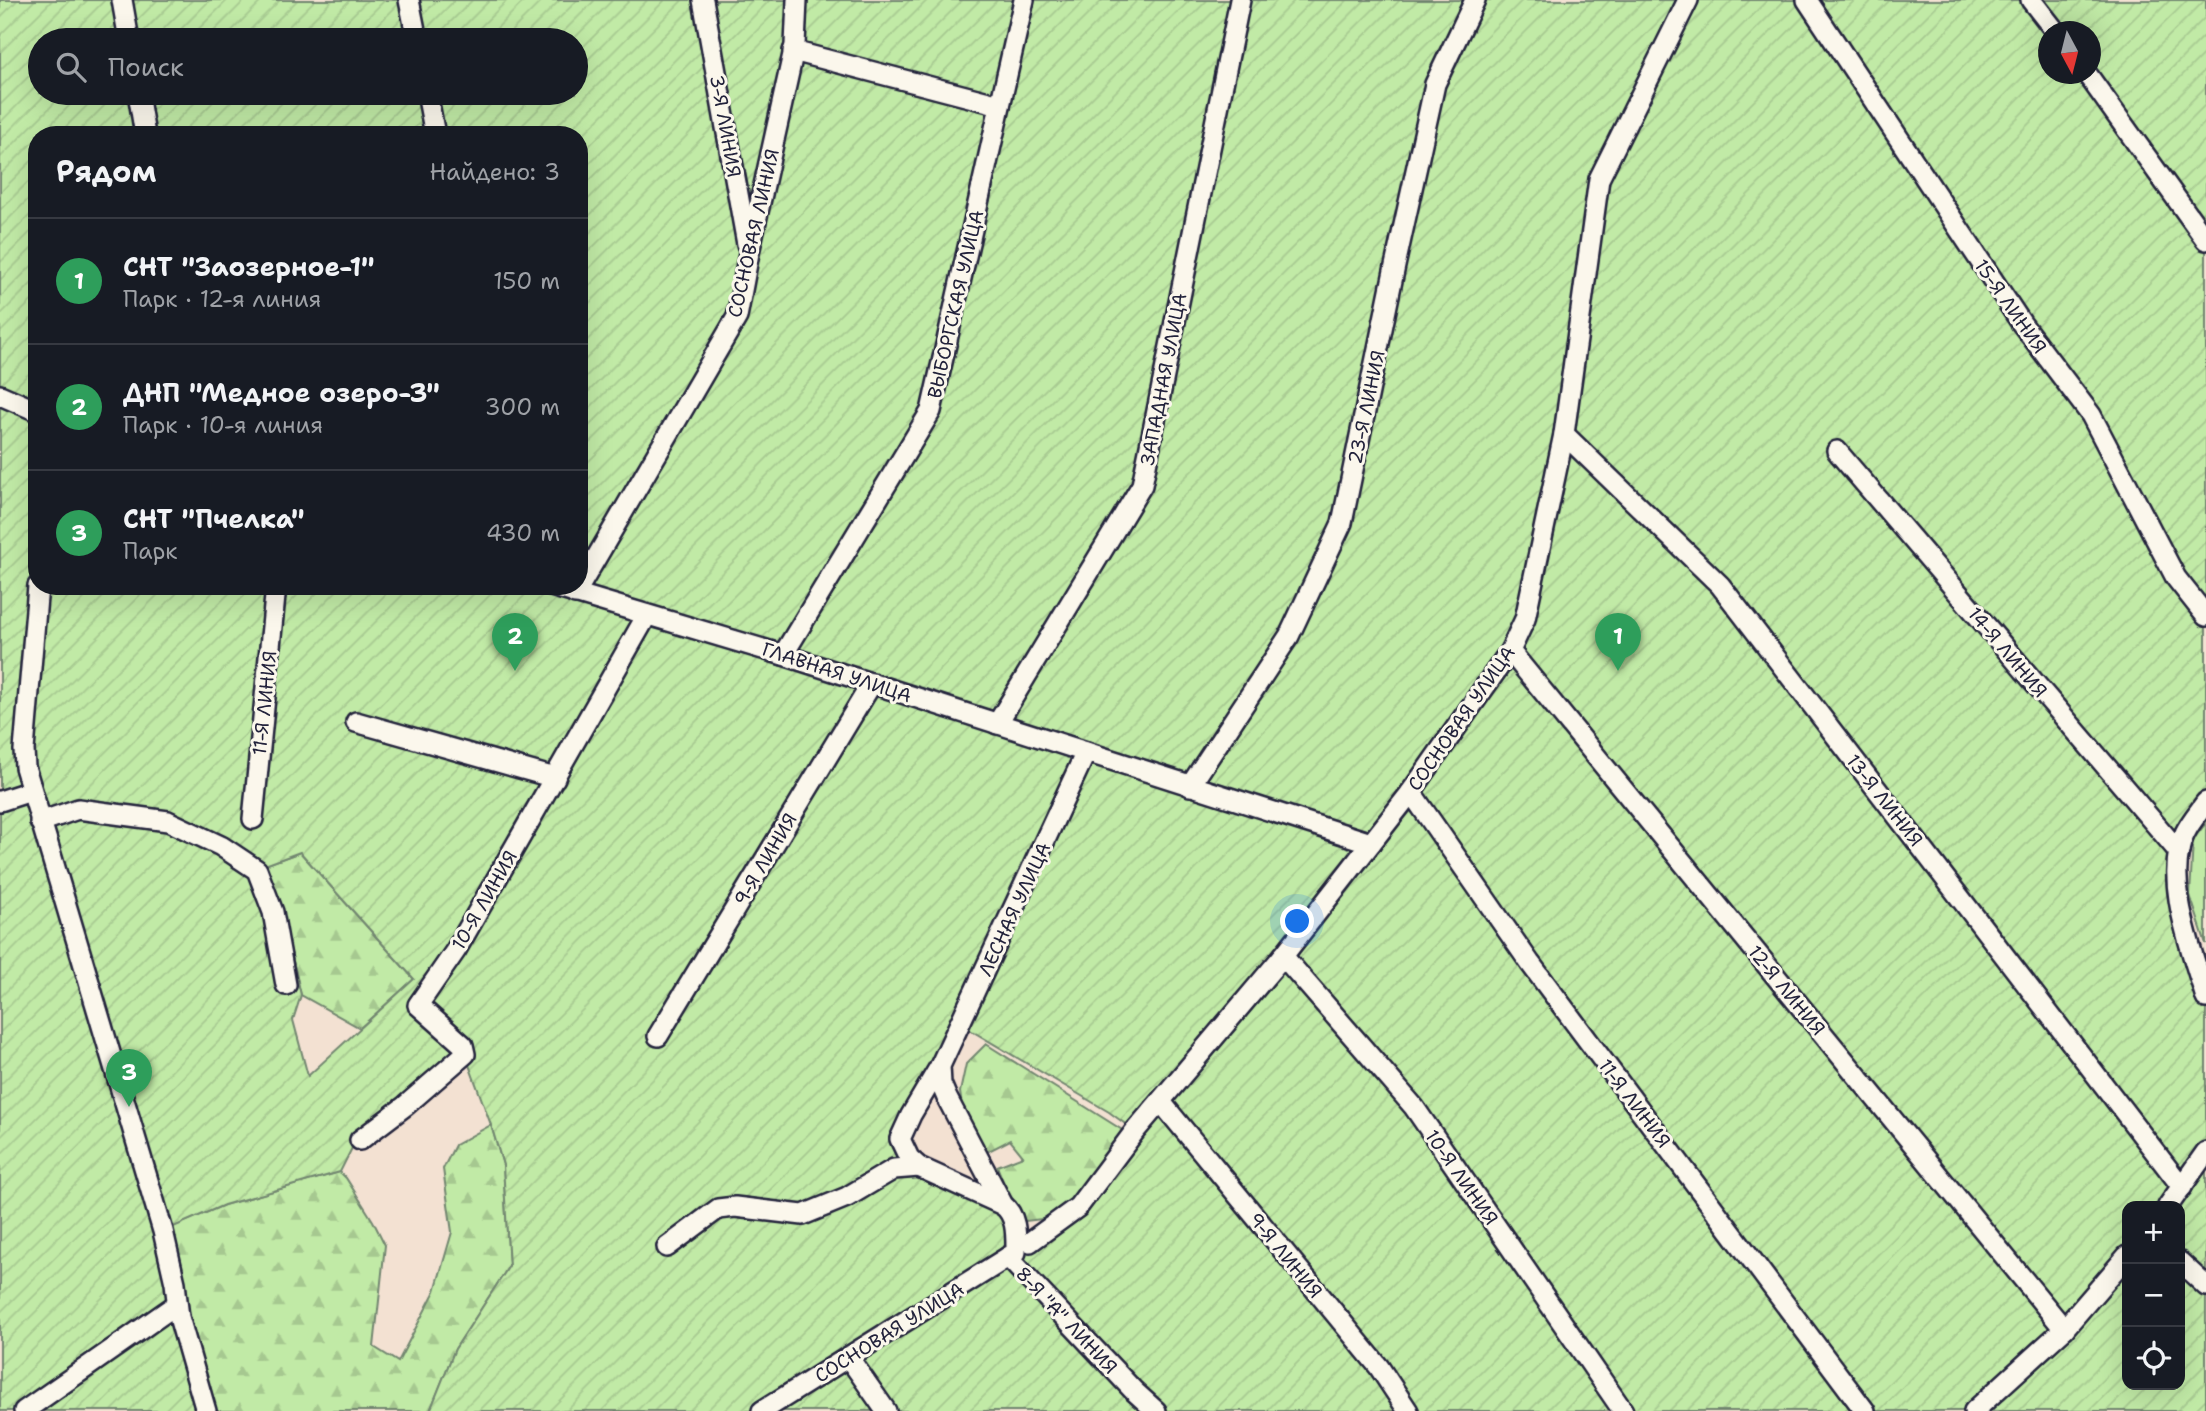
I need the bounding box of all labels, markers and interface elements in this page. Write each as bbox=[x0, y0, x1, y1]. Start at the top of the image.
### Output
north arrow bbox=[2038, 21, 2101, 84]
search box bbox=[28, 28, 588, 105]
icon: search bbox=[52, 48, 90, 86]
text: Поиск bbox=[108, 49, 184, 84]
street label: 3-Я ЛИНИЯ bbox=[704, 73, 747, 179]
street label: СОСНОВАЯ ЛИНИЯ bbox=[722, 146, 785, 320]
text: Рядом bbox=[56, 151, 156, 192]
text: Найдено: 3 bbox=[430, 157, 560, 187]
street label: ВЫБОРГСКАЯ УЛИЦА bbox=[922, 207, 989, 401]
text: СНТ "Заозерное-1" bbox=[123, 249, 375, 284]
street label: 15-Я ЛИНИЯ bbox=[1969, 254, 2052, 358]
text: 1 bbox=[74, 266, 84, 296]
text: 150 m bbox=[493, 266, 560, 296]
text: Парк · 12-я линия bbox=[123, 284, 321, 314]
street label: ЗАПАДНАЯ УЛИЦА bbox=[1135, 291, 1192, 467]
street label: 23-Я ЛИНИЯ bbox=[1342, 348, 1391, 466]
text: ДНП "Медное озеро-3" bbox=[123, 375, 440, 410]
text: 2 bbox=[71, 392, 87, 422]
text: 300 m bbox=[485, 392, 560, 422]
text: Парк · 10-я линия bbox=[123, 410, 323, 440]
text: СНТ "Пчелка" bbox=[123, 501, 305, 536]
text: 3 bbox=[71, 518, 87, 548]
text: 430 m bbox=[486, 518, 560, 548]
text: Парк bbox=[123, 536, 178, 566]
street label: 14-Я ЛИНИЯ bbox=[1962, 602, 2053, 703]
pin: 2 bbox=[492, 613, 538, 671]
pin: 1 bbox=[1595, 613, 1641, 671]
street label: ГЛАВНАЯ УЛИЦА bbox=[759, 637, 915, 708]
street label: СОСНОВАЯ УЛИЦА bbox=[1402, 641, 1521, 796]
street label: 11-Я ЛИНИЯ bbox=[247, 649, 282, 757]
street label: 13-Я ЛИНИЯ bbox=[1841, 749, 1928, 852]
street label: 9-Я ЛИНИЯ bbox=[728, 809, 803, 910]
street label: ЛЕСНАЯ УЛИЦА bbox=[973, 838, 1056, 980]
street label: 10-Я ЛИНИЯ bbox=[446, 846, 523, 955]
your location bbox=[1280, 904, 1314, 938]
street label: 12-Я ЛИНИЯ bbox=[1742, 940, 1831, 1041]
pin: 3 bbox=[106, 1049, 152, 1107]
street label: 11-Я ЛИНИЯ bbox=[1593, 1054, 1676, 1153]
street label: 10-Я ЛИНИЯ bbox=[1420, 1125, 1504, 1230]
map controls bbox=[2122, 1201, 2185, 1390]
button: + bbox=[2122, 1201, 2185, 1264]
street label: 9-Я ЛИНИЯ bbox=[1243, 1207, 1328, 1303]
street label: 8-Я "А" ЛИНИЯ bbox=[1010, 1261, 1123, 1379]
button: − bbox=[2122, 1264, 2185, 1327]
street label: СОСНОВАЯ УЛИЦА bbox=[810, 1276, 969, 1388]
button: locate bbox=[2122, 1327, 2185, 1390]

